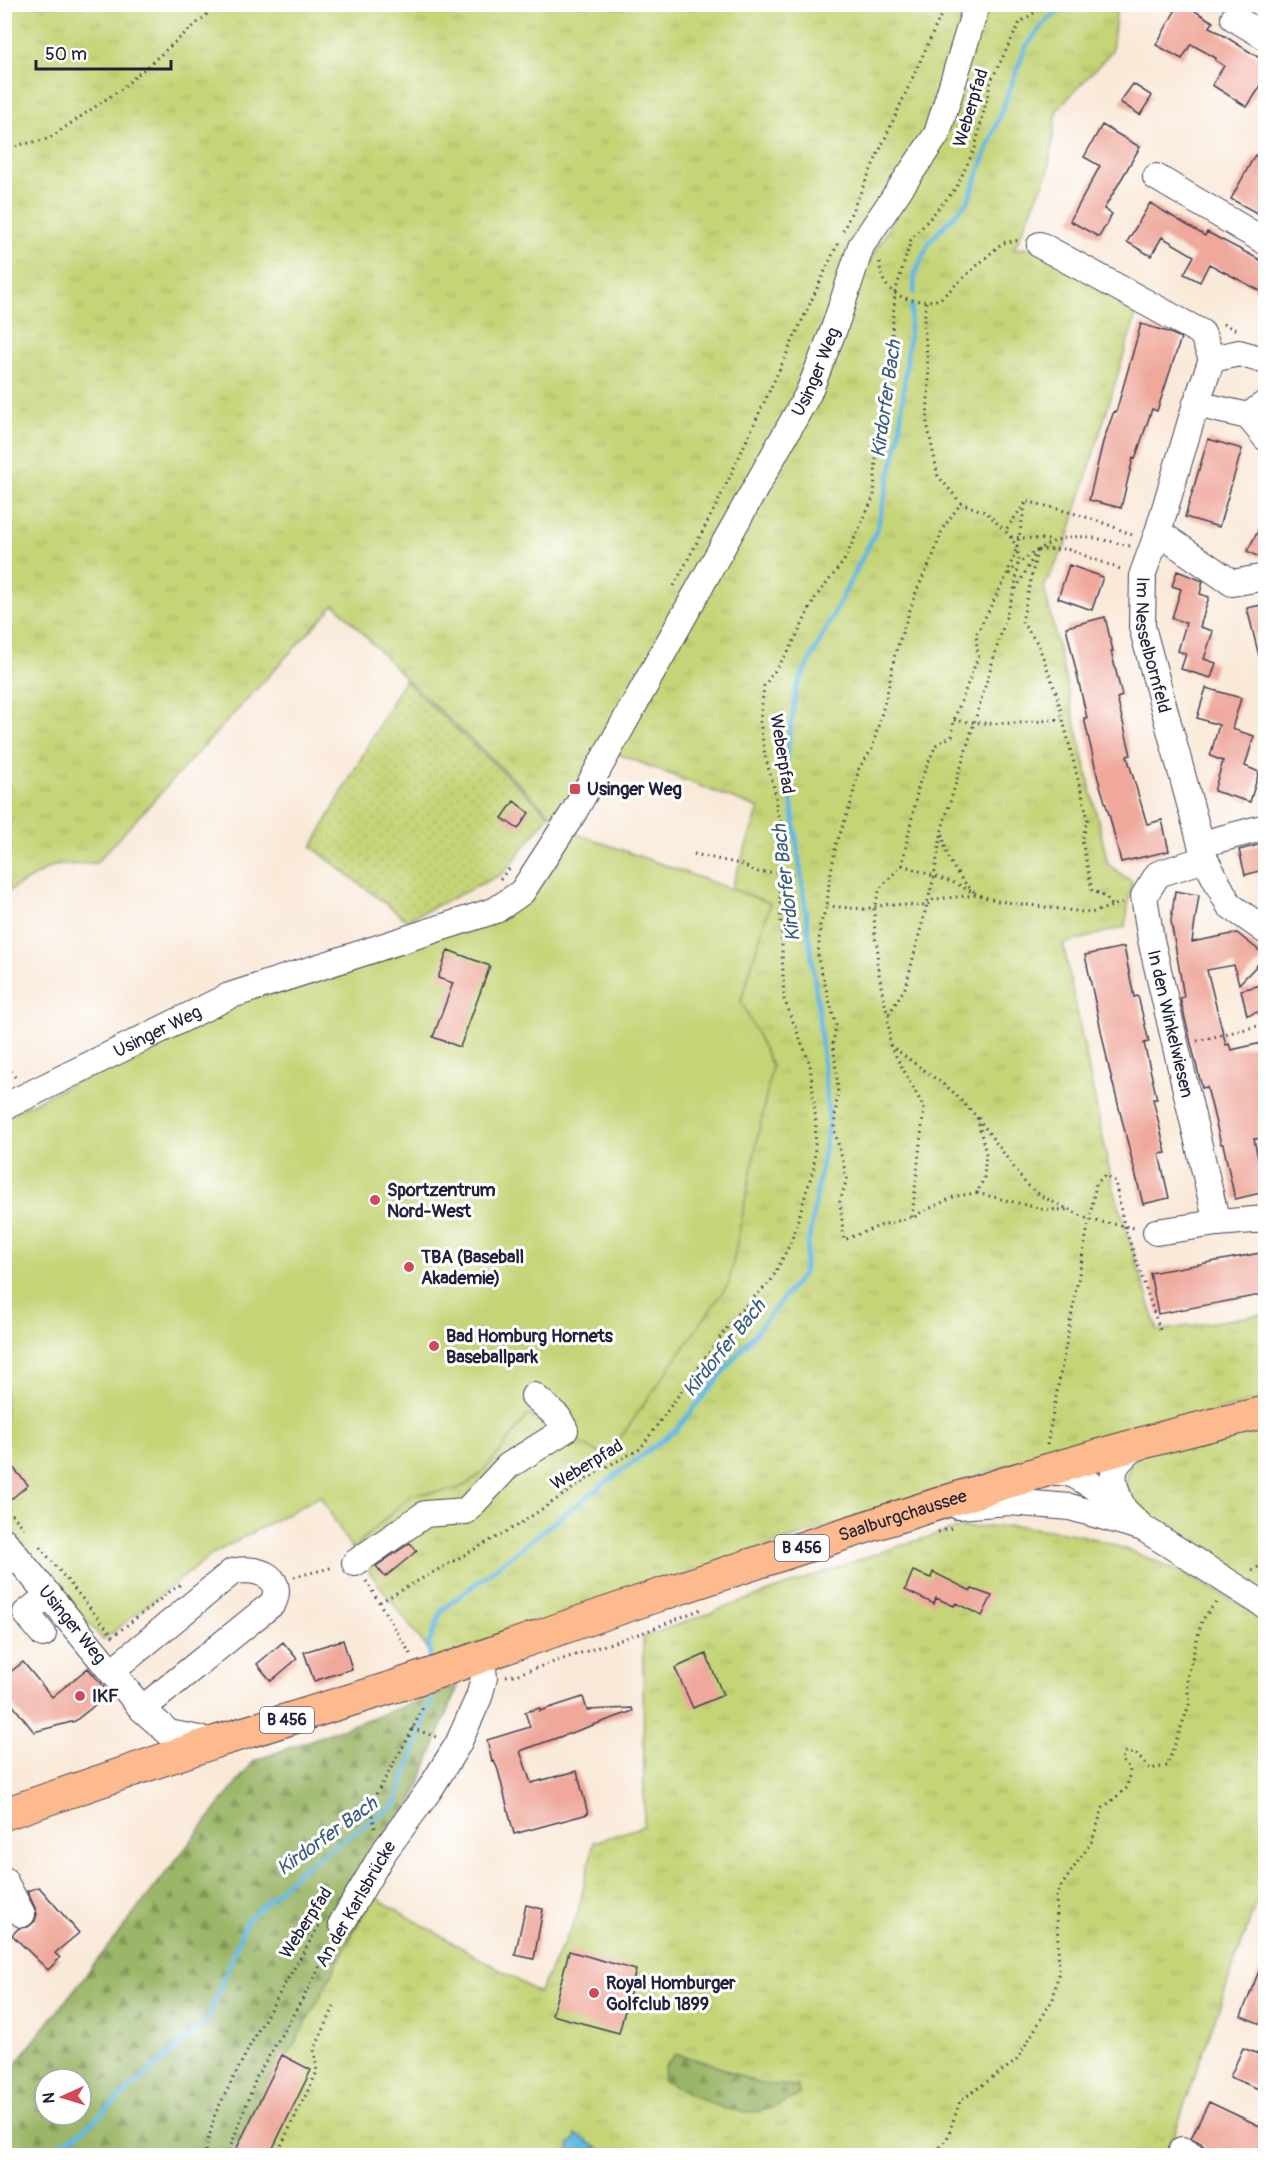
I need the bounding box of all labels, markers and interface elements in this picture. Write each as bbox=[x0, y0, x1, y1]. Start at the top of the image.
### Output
scale bar bbox=[36, 33, 171, 71]
text: 50 m bbox=[45, 43, 87, 66]
street label: Weberpfad bbox=[948, 66, 994, 150]
street label: Usinger Weg bbox=[786, 324, 845, 420]
water label: Kirdorfer Bach bbox=[865, 337, 907, 459]
street label: Im Nesselbornfeld bbox=[1130, 577, 1176, 715]
street label: Weberpfad bbox=[764, 712, 800, 796]
place label: Usinger Weg bbox=[587, 778, 682, 801]
marker: Usinger Weg bbox=[568, 782, 582, 796]
water label: Kirdorfer Bach bbox=[766, 821, 806, 943]
street label: In den Winkelwiesen bbox=[1142, 948, 1199, 1100]
street label: Usinger Weg bbox=[110, 1000, 205, 1063]
place label: Sportzentrum Nord-West bbox=[387, 1179, 495, 1223]
marker: Sportzentrum Nord-West bbox=[368, 1193, 382, 1207]
place label: TBA (Baseball Akademie) bbox=[420, 1246, 524, 1290]
marker: TBA (Baseball Akademie) bbox=[402, 1260, 416, 1274]
water label: Kirdorfer Bach bbox=[677, 1293, 772, 1402]
place label: Bad Homburg Hornets Baseballpark bbox=[446, 1325, 614, 1369]
marker: Bad Homburg Hornets Baseballpark bbox=[427, 1339, 441, 1353]
street label: Weberpfad bbox=[547, 1434, 627, 1496]
street label: Saalburgchaussee bbox=[835, 1484, 970, 1547]
road number: B 456 bbox=[775, 1535, 829, 1561]
street label: Usinger Weg bbox=[34, 1581, 112, 1668]
place label: IKF bbox=[92, 1685, 119, 1708]
marker: IKF bbox=[73, 1689, 87, 1703]
road number: B 456 bbox=[260, 1707, 314, 1733]
water label: Kirdorfer Bach bbox=[272, 1790, 383, 1881]
street label: An der Karlsbrücke bbox=[311, 1837, 402, 1971]
street label: Weberpfad bbox=[274, 1883, 338, 1963]
place label: Royal Homburger Golfclub 1899 bbox=[606, 1972, 736, 2016]
marker: Royal Homburger Golfclub 1899 bbox=[587, 1986, 601, 2000]
north arrow bbox=[33, 2067, 93, 2127]
text: N bbox=[39, 2092, 59, 2104]

